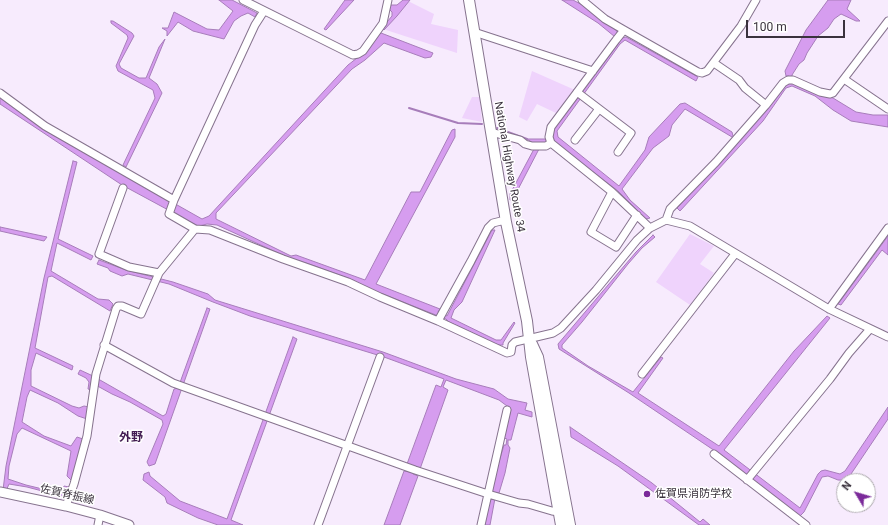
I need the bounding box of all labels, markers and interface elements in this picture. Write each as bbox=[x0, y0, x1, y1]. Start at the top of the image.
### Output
scale bar bbox=[748, 12, 847, 38]
text: 100 m bbox=[753, 20, 787, 34]
street label: National Highway Route 34 bbox=[491, 101, 527, 233]
district label: 外野 bbox=[119, 431, 143, 445]
north arrow bbox=[836, 473, 876, 513]
text: N bbox=[839, 479, 854, 493]
street label: 佐賀脊振線 bbox=[39, 482, 95, 508]
place label: 佐賀県消防学校 bbox=[655, 487, 732, 501]
marker: 佐賀県消防学校 bbox=[642, 489, 652, 499]

